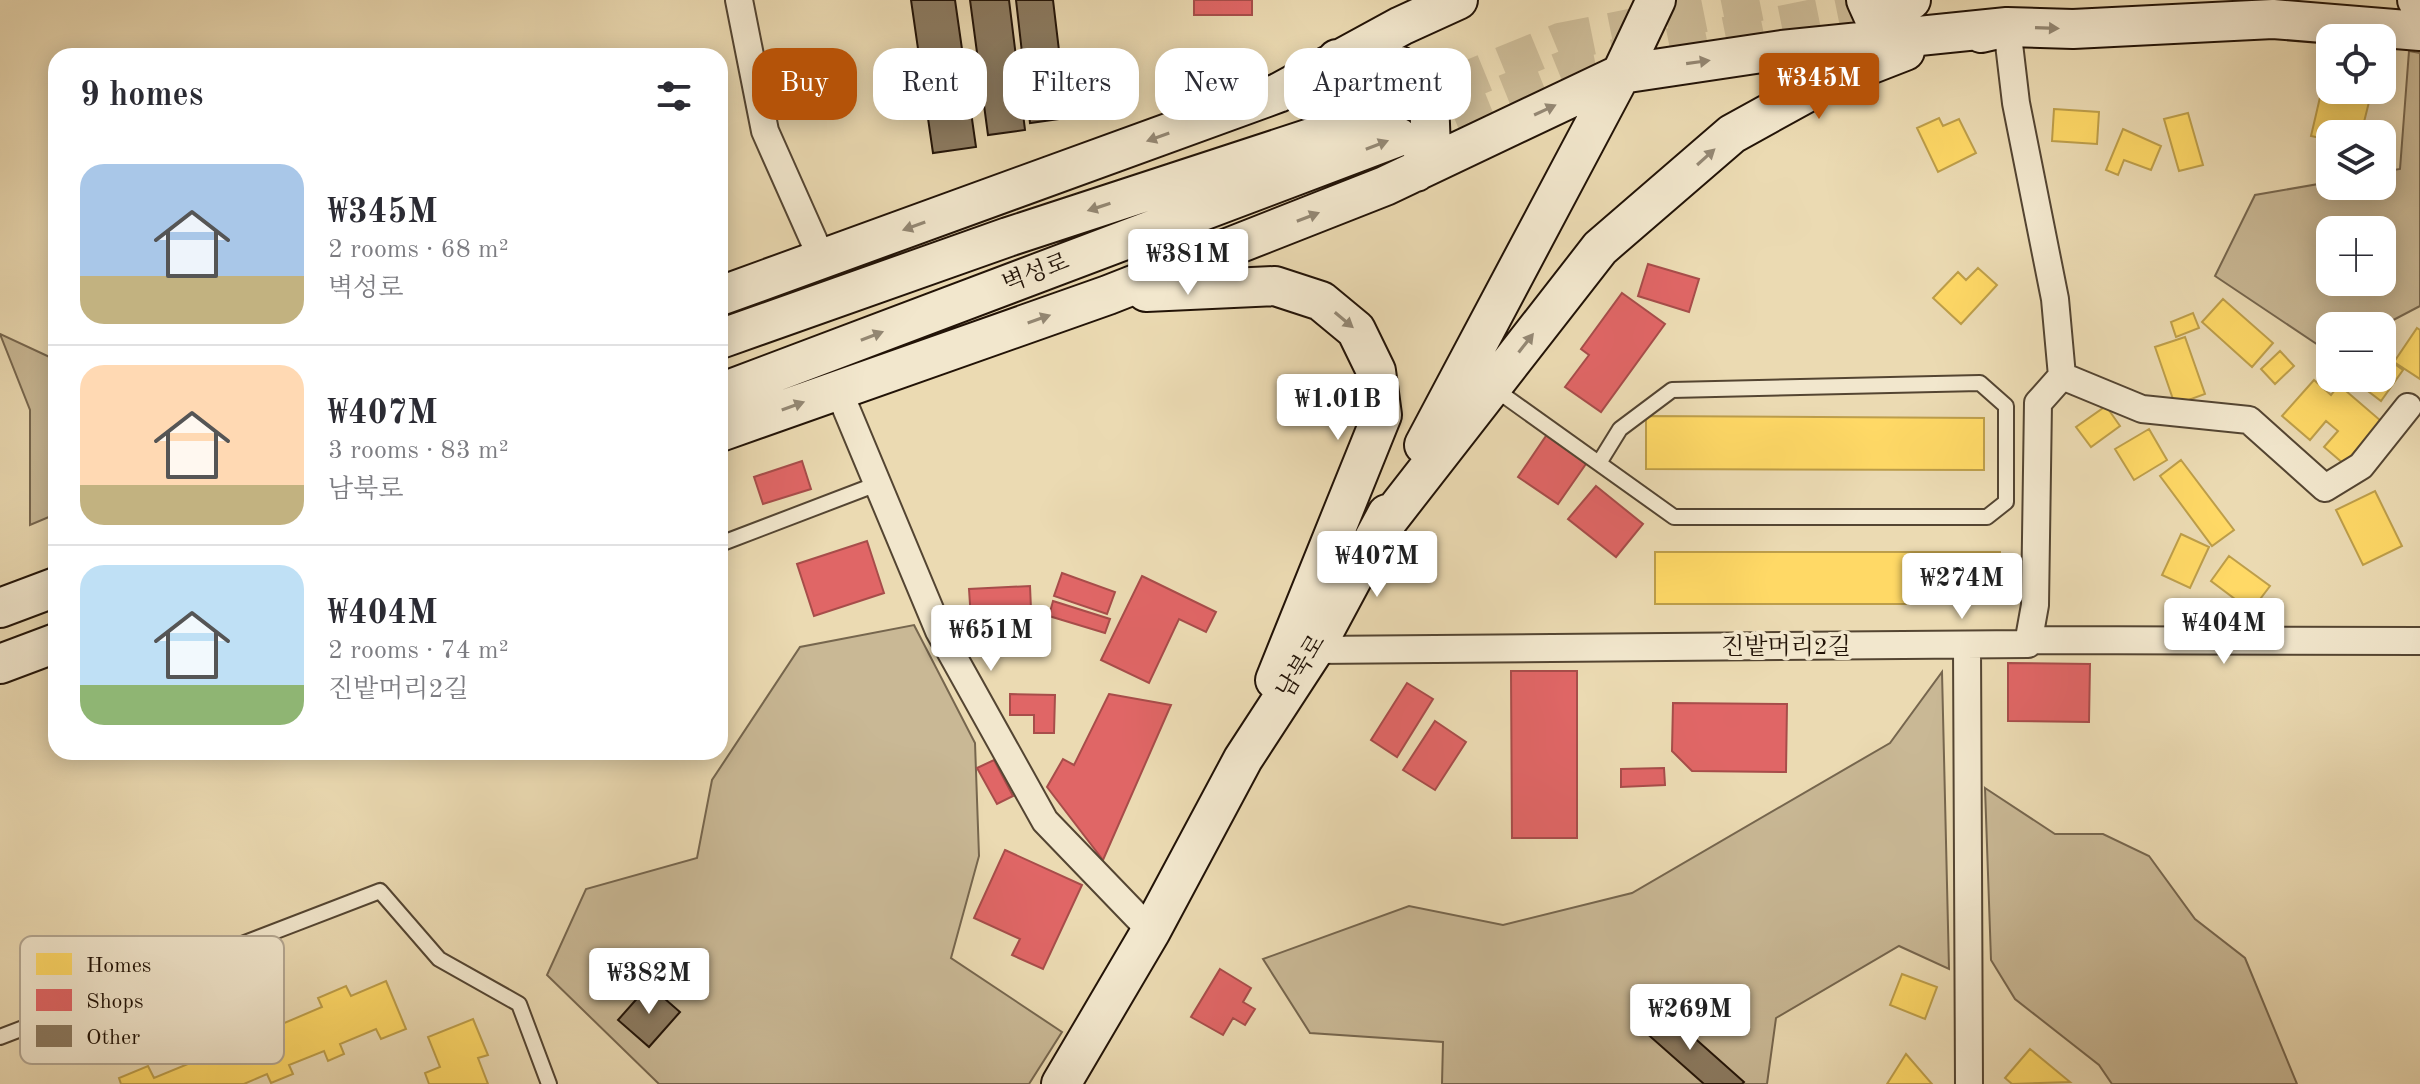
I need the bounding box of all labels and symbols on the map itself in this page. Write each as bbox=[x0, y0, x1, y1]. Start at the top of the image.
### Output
one-way arrow bbox=[2035, 22, 2060, 35]
pin: ₩345M bbox=[1763, 53, 1875, 121]
one-way arrow bbox=[1686, 56, 1711, 68]
one-way arrow bbox=[1533, 103, 1556, 117]
one-way arrow bbox=[1146, 131, 1170, 143]
one-way arrow bbox=[1365, 138, 1389, 151]
one-way arrow bbox=[1696, 149, 1716, 166]
one-way arrow bbox=[1087, 201, 1111, 213]
one-way arrow bbox=[1296, 210, 1320, 223]
one-way arrow bbox=[902, 220, 926, 233]
pin: ₩381M bbox=[1132, 229, 1244, 297]
street label: 벽성로 bbox=[999, 248, 1073, 298]
one-way arrow bbox=[1334, 311, 1354, 328]
one-way arrow bbox=[1027, 313, 1051, 325]
one-way arrow bbox=[860, 329, 884, 342]
one-way arrow bbox=[1517, 332, 1534, 353]
pin: ₩1.01B bbox=[1273, 374, 1403, 442]
one-way arrow bbox=[782, 399, 806, 412]
pin: ₩407M bbox=[1321, 531, 1433, 599]
pin: ₩274M bbox=[1906, 553, 2018, 621]
pin: ₩404M bbox=[2168, 598, 2280, 666]
pin: ₩651M bbox=[935, 605, 1047, 673]
street label: 남북로 bbox=[1271, 630, 1331, 703]
street label: 진밭머리2길 bbox=[1721, 634, 1851, 660]
legend bbox=[20, 936, 284, 1064]
pin: ₩382M bbox=[593, 948, 705, 1016]
text: Homes bbox=[86, 955, 151, 977]
pin: ₩269M bbox=[1634, 984, 1746, 1052]
text: Shops bbox=[86, 991, 143, 1013]
text: Other bbox=[86, 1027, 140, 1049]

